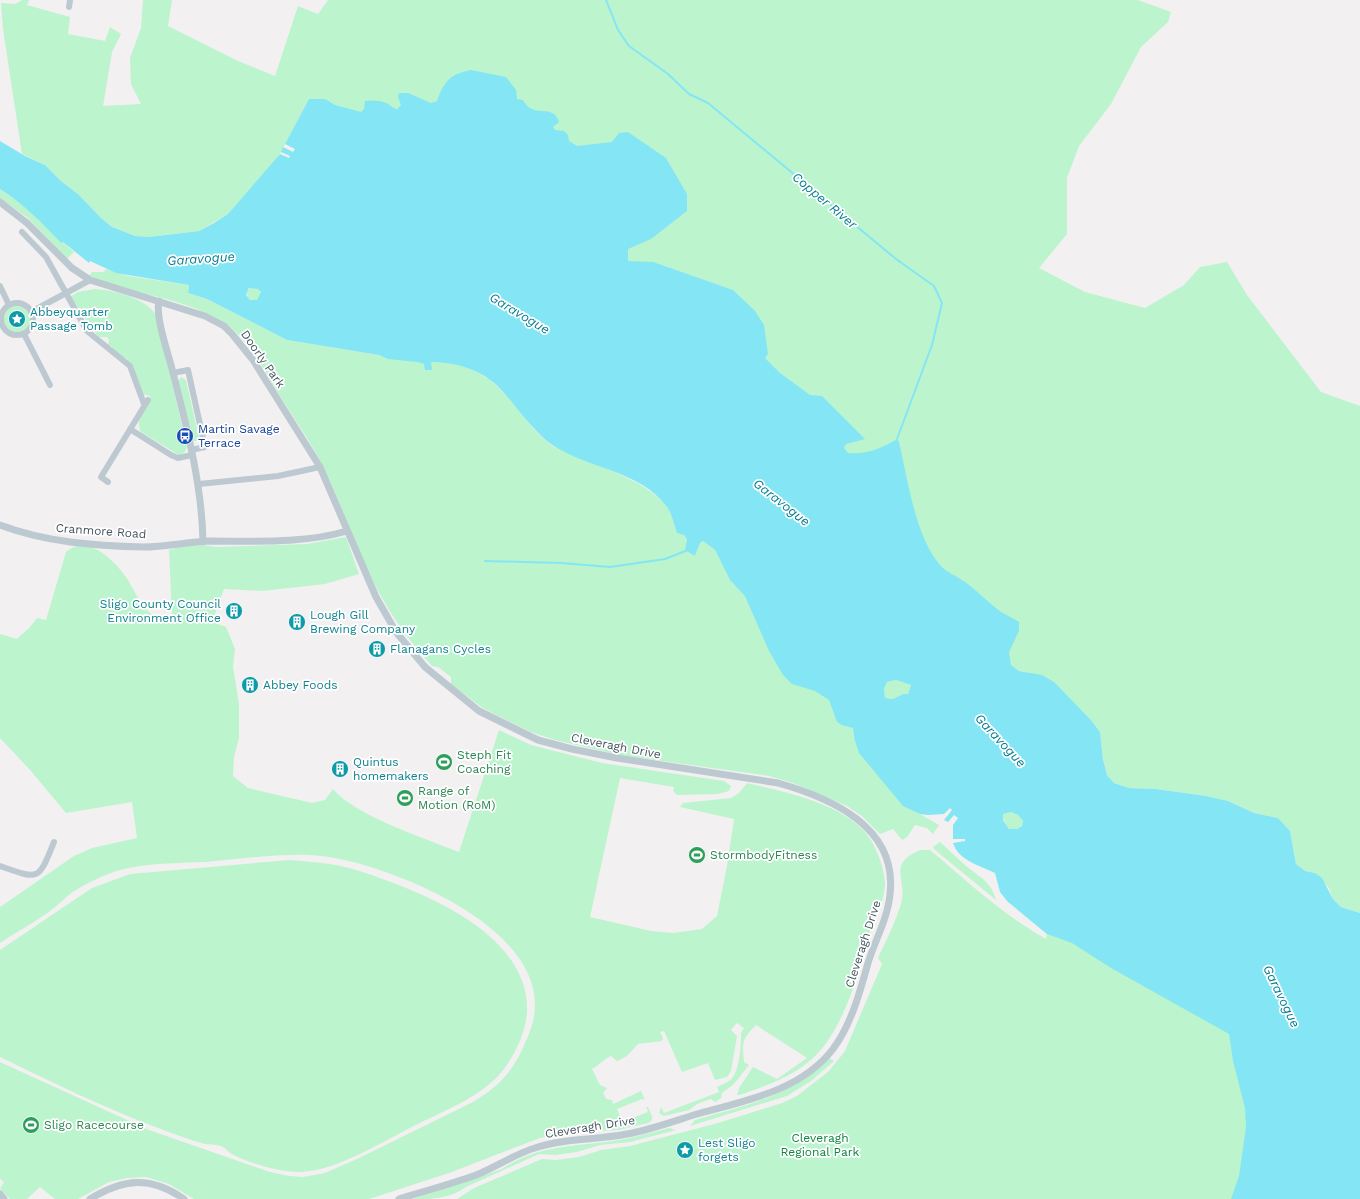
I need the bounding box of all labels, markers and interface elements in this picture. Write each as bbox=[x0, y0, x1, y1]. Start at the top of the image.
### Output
water label: Copper River bbox=[789, 169, 861, 232]
water label: Garavogue bbox=[167, 249, 235, 268]
water label: Garavogue bbox=[487, 290, 553, 337]
place label: Abbeyquarter Passage Tomb bbox=[30, 305, 113, 333]
place icon: Abbeyquarter Passage Tomb bbox=[7, 309, 27, 329]
street label: Doorly Park bbox=[238, 327, 288, 391]
place label: Martin Savage Terrace bbox=[198, 422, 280, 450]
bus stop icon: Martin Savage Terrace bbox=[175, 426, 195, 446]
water label: Garavogue bbox=[750, 476, 813, 529]
street label: Cranmore Road bbox=[55, 521, 147, 541]
place label: Sligo County Council Environment Office bbox=[100, 597, 221, 625]
building icon: Sligo County Council Environment Office bbox=[224, 601, 244, 621]
place label: Lough Gill Brewing Company bbox=[310, 608, 416, 636]
building icon: Lough Gill Brewing Company bbox=[287, 612, 307, 632]
building icon: Flanagans Cycles bbox=[367, 639, 387, 659]
place label: Flanagans Cycles bbox=[390, 642, 491, 656]
building icon: Abbey Foods bbox=[240, 675, 260, 695]
place label: Abbey Foods bbox=[263, 678, 338, 692]
water label: Garavogue bbox=[972, 710, 1029, 770]
street label: Cleveragh Drive bbox=[570, 730, 662, 762]
place label: Steph Fit Coaching bbox=[457, 748, 511, 776]
sports icon: Steph Fit Coaching bbox=[434, 752, 454, 772]
place label: Quintus homemakers bbox=[353, 755, 429, 783]
building icon: Quintus homemakers bbox=[330, 759, 350, 779]
place label: Range of Motion (RoM) bbox=[418, 784, 495, 812]
sports icon: Range of Motion (RoM) bbox=[395, 788, 415, 808]
sports icon: StormbodyFitness bbox=[687, 845, 707, 865]
place label: StormbodyFitness bbox=[710, 848, 817, 862]
street label: Cleveragh Drive bbox=[842, 898, 884, 989]
water label: Garavogue bbox=[1260, 963, 1303, 1030]
street label: Cleveragh Drive bbox=[544, 1113, 636, 1141]
sports icon: Sligo Racecourse bbox=[21, 1115, 41, 1135]
place label: Sligo Racecourse bbox=[44, 1118, 144, 1132]
park label: Cleveragh Regional Park bbox=[781, 1131, 860, 1159]
place label: Lest Sligo forgets bbox=[698, 1136, 756, 1164]
place icon: Lest Sligo forgets bbox=[675, 1140, 695, 1160]

